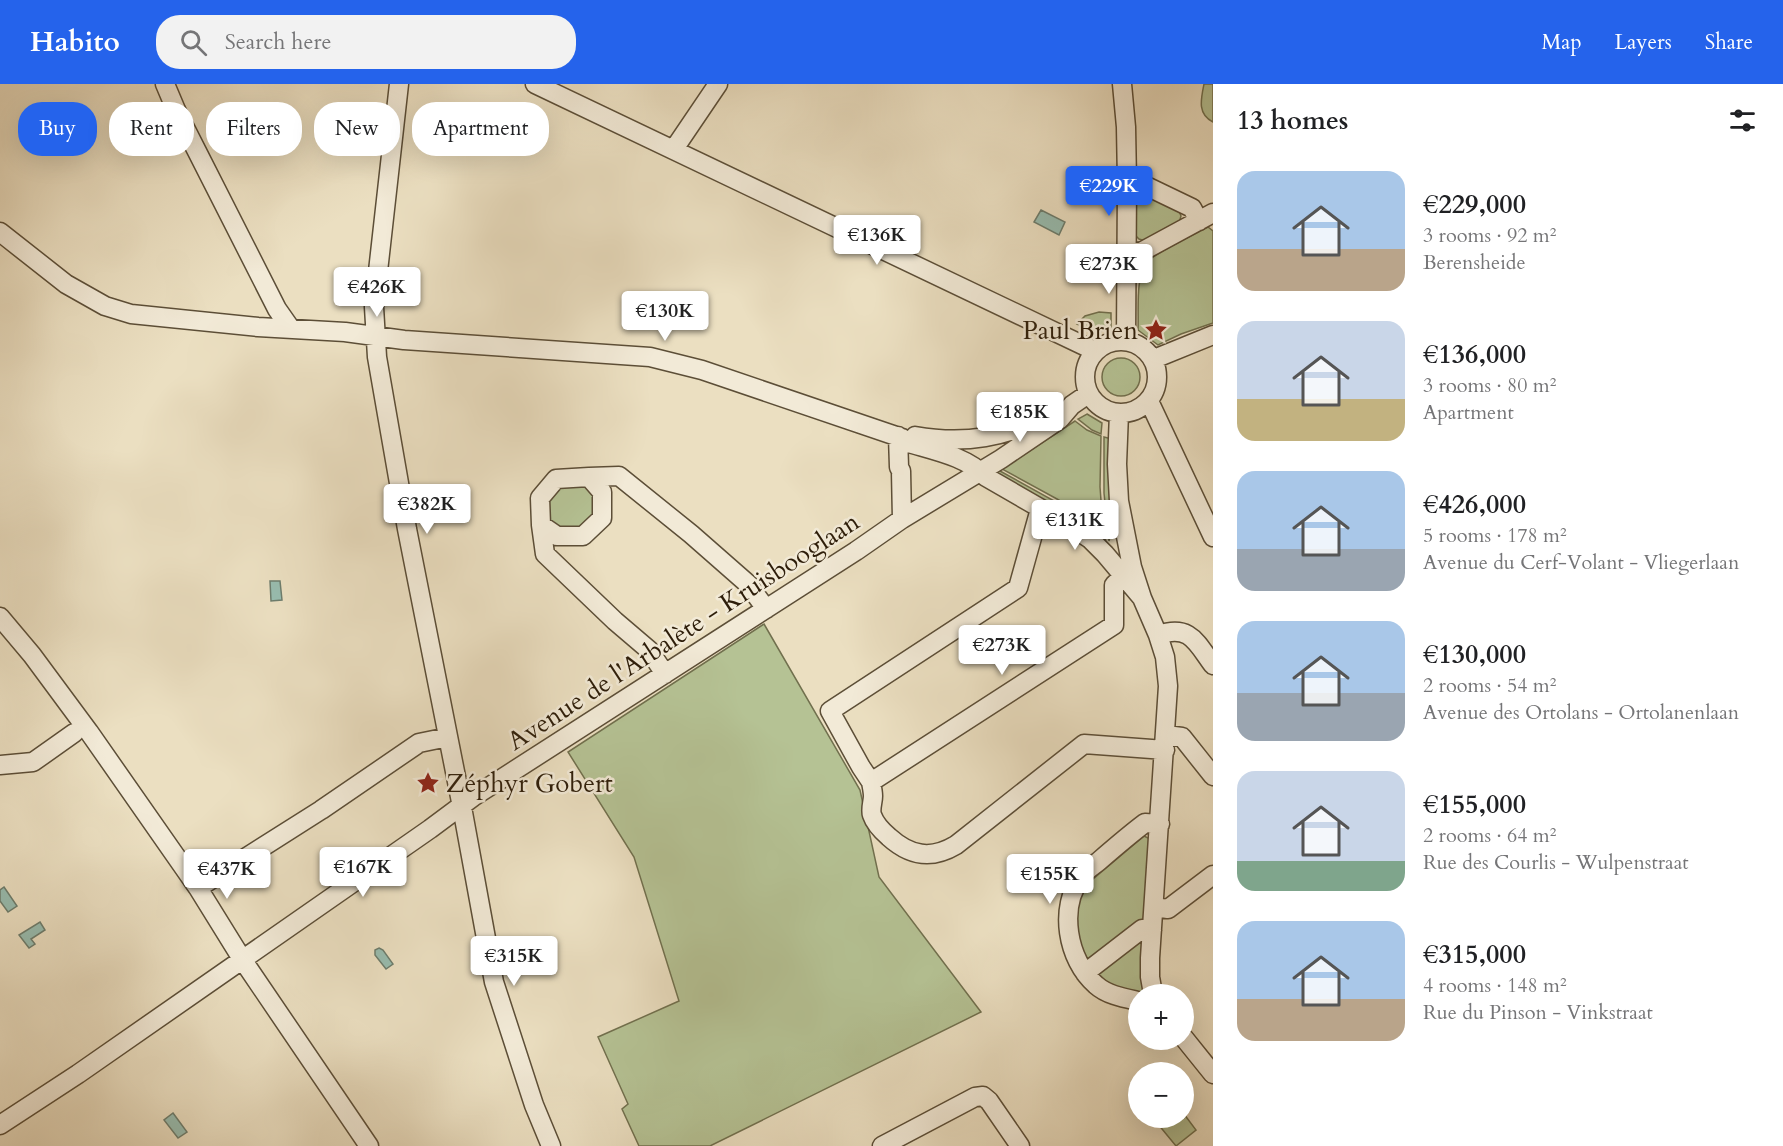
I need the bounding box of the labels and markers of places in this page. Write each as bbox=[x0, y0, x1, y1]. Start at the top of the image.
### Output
pin: €229K bbox=[1067, 166, 1151, 217]
pin: €136K bbox=[835, 215, 919, 266]
pin: €273K bbox=[1067, 244, 1151, 295]
pin: €426K bbox=[335, 267, 419, 318]
pin: €130K bbox=[623, 291, 707, 342]
place label: Paul Brien bbox=[1022, 313, 1138, 348]
place icon: Paul Brien bbox=[1143, 317, 1169, 343]
pin: €185K bbox=[978, 392, 1062, 443]
pin: €382K bbox=[385, 484, 469, 535]
pin: €131K bbox=[1033, 500, 1117, 551]
pin: €273K bbox=[960, 625, 1044, 676]
place label: Zéphyr Gobert bbox=[446, 766, 613, 801]
place icon: Zéphyr Gobert bbox=[415, 770, 441, 796]
pin: €167K bbox=[321, 847, 405, 898]
pin: €437K bbox=[185, 849, 269, 900]
pin: €155K bbox=[1008, 854, 1092, 905]
pin: €315K bbox=[472, 936, 556, 987]

